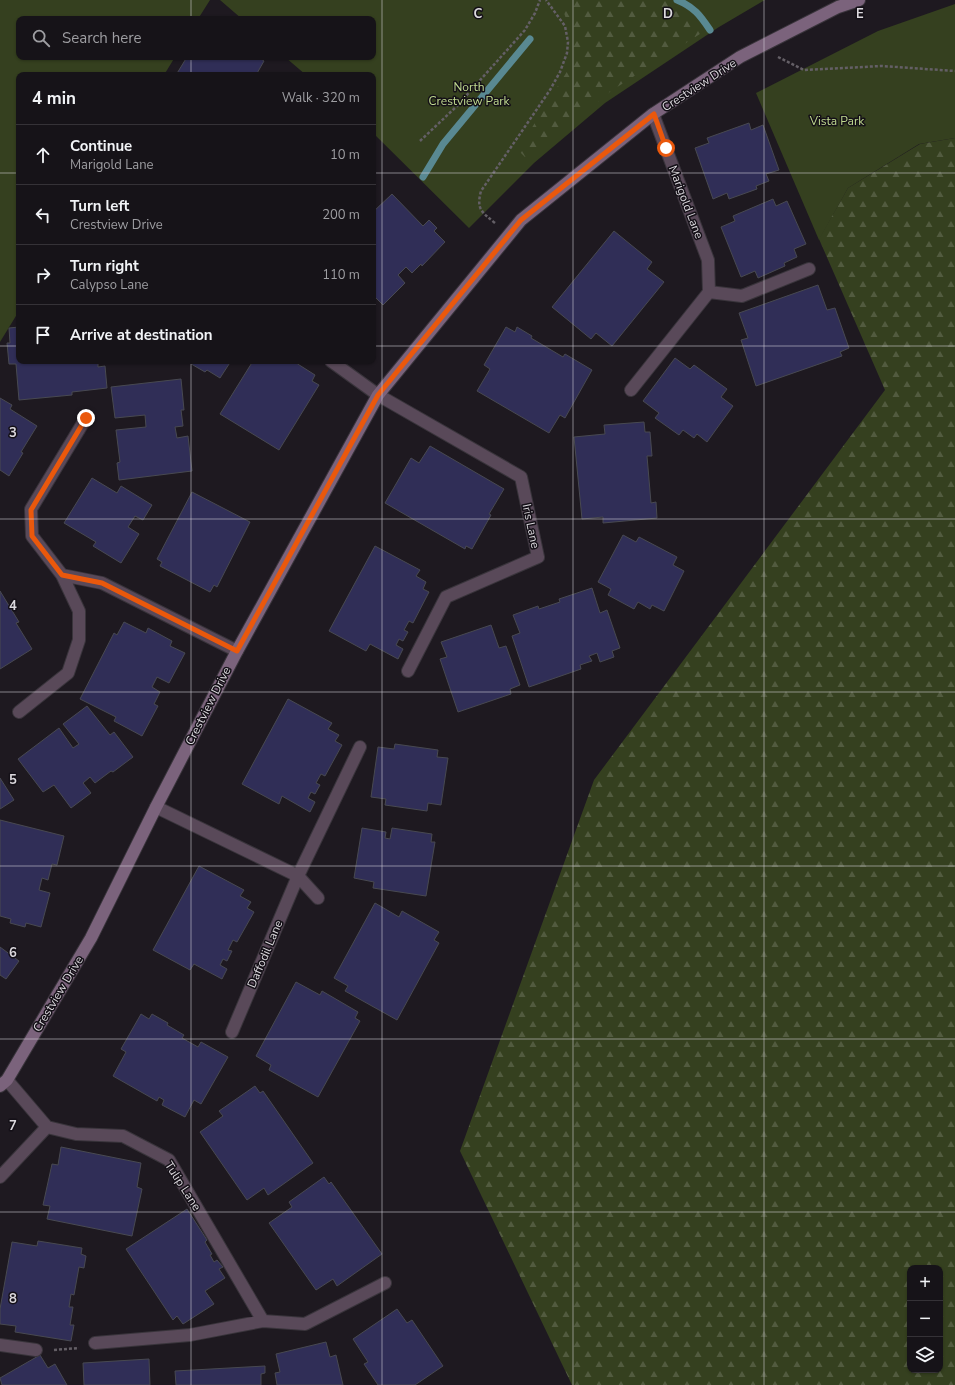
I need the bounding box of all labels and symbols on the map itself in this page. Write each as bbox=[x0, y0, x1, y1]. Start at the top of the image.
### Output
text: C bbox=[474, 5, 483, 23]
text: D bbox=[663, 5, 673, 23]
text: E bbox=[856, 5, 864, 23]
street label: Crestview Drive bbox=[659, 55, 739, 115]
park label: North Crestview Park bbox=[428, 79, 511, 109]
park label: Vista Park bbox=[809, 113, 865, 129]
route start bbox=[657, 139, 675, 157]
street label: Marigold Lane bbox=[665, 163, 707, 241]
route end bbox=[77, 409, 95, 427]
text: 3 bbox=[9, 424, 17, 442]
street label: Iris Lane bbox=[518, 502, 544, 550]
text: 4 bbox=[9, 597, 17, 615]
street label: Crestview Drive bbox=[181, 664, 235, 748]
text: 5 bbox=[9, 771, 17, 789]
street label: Daffodil Lane bbox=[244, 918, 286, 990]
text: 6 bbox=[9, 944, 17, 962]
street label: Crestview Drive bbox=[29, 953, 87, 1035]
text: 7 bbox=[9, 1117, 17, 1135]
street label: Tulip Lane bbox=[161, 1158, 205, 1214]
text: 8 bbox=[9, 1290, 17, 1308]

